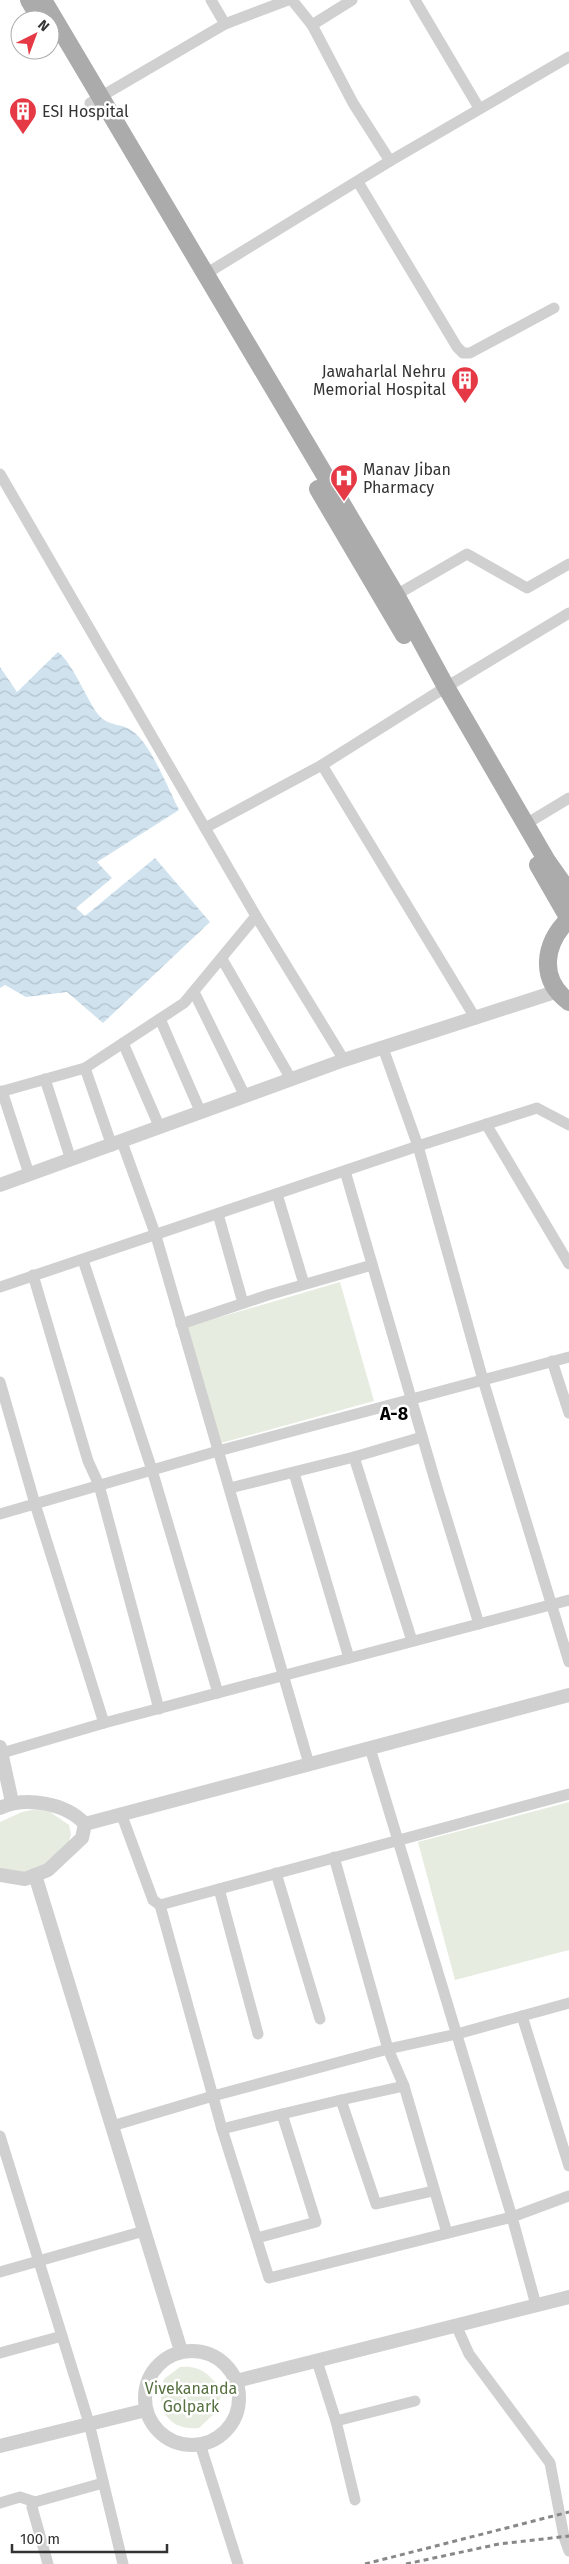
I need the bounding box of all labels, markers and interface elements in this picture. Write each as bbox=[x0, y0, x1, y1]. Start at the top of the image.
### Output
north arrow bbox=[10, 10, 60, 60]
text: N bbox=[34, 16, 53, 35]
building icon: ESI Hospital bbox=[8, 96, 38, 135]
place label: ESI Hospital bbox=[42, 102, 129, 121]
place label: Jawaharlal Nehru Memorial Hospital bbox=[313, 362, 446, 399]
building icon: Jawaharlal Nehru Memorial Hospital bbox=[450, 365, 480, 404]
place label: Manav Jiban Pharmacy bbox=[363, 460, 451, 497]
hospital icon: Manav Jiban Pharmacy bbox=[329, 463, 359, 502]
district label: A-8 bbox=[379, 1403, 408, 1425]
park label: Vivekananda Golpark bbox=[145, 2379, 237, 2416]
scale bar bbox=[12, 2522, 168, 2554]
text: 100 m bbox=[20, 2530, 60, 2548]

